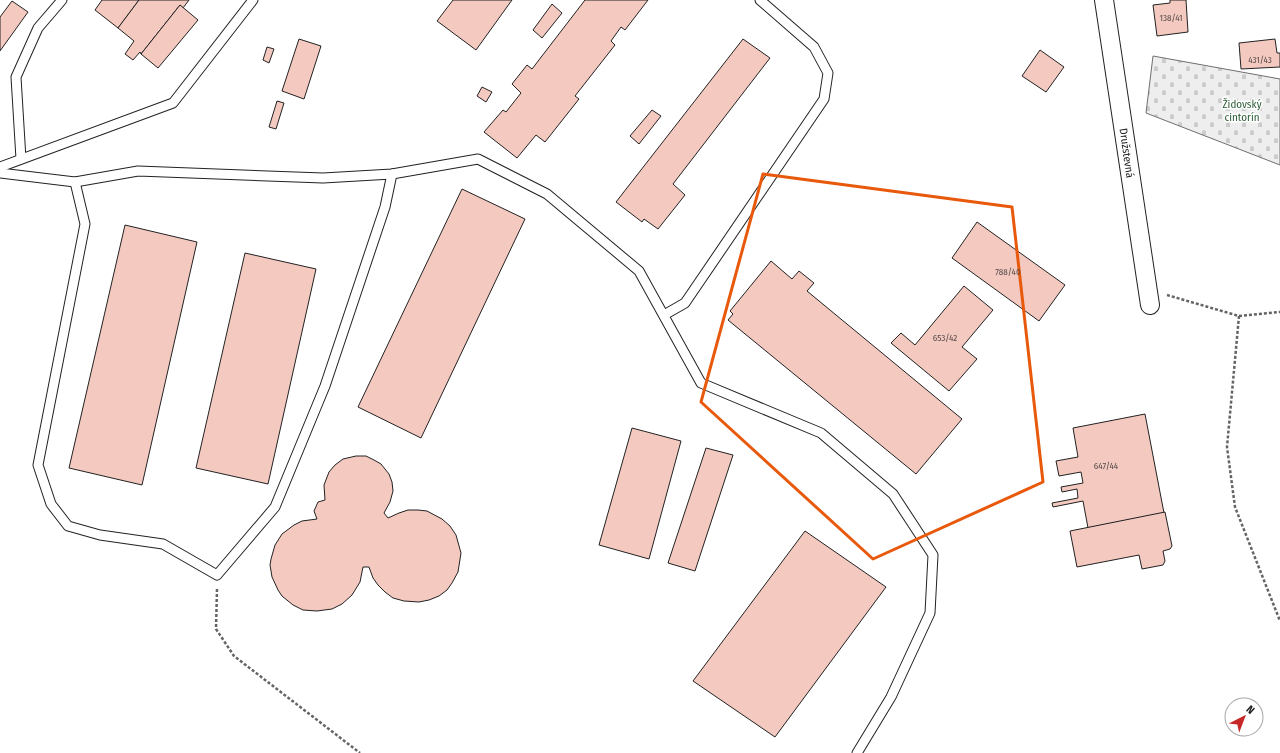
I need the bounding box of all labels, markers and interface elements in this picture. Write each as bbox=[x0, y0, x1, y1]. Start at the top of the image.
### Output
house number: 138/41 bbox=[1159, 13, 1183, 23]
house number: 431/43 bbox=[1248, 55, 1272, 65]
park label: Židovský cintorín bbox=[1222, 97, 1262, 124]
street label: Družstevná bbox=[1117, 127, 1136, 179]
house number: 788/40 bbox=[995, 267, 1021, 277]
house number: 653/42 bbox=[933, 333, 957, 343]
house number: 647/44 bbox=[1094, 461, 1119, 471]
north arrow bbox=[1224, 697, 1264, 737]
text: N bbox=[1244, 703, 1257, 717]

